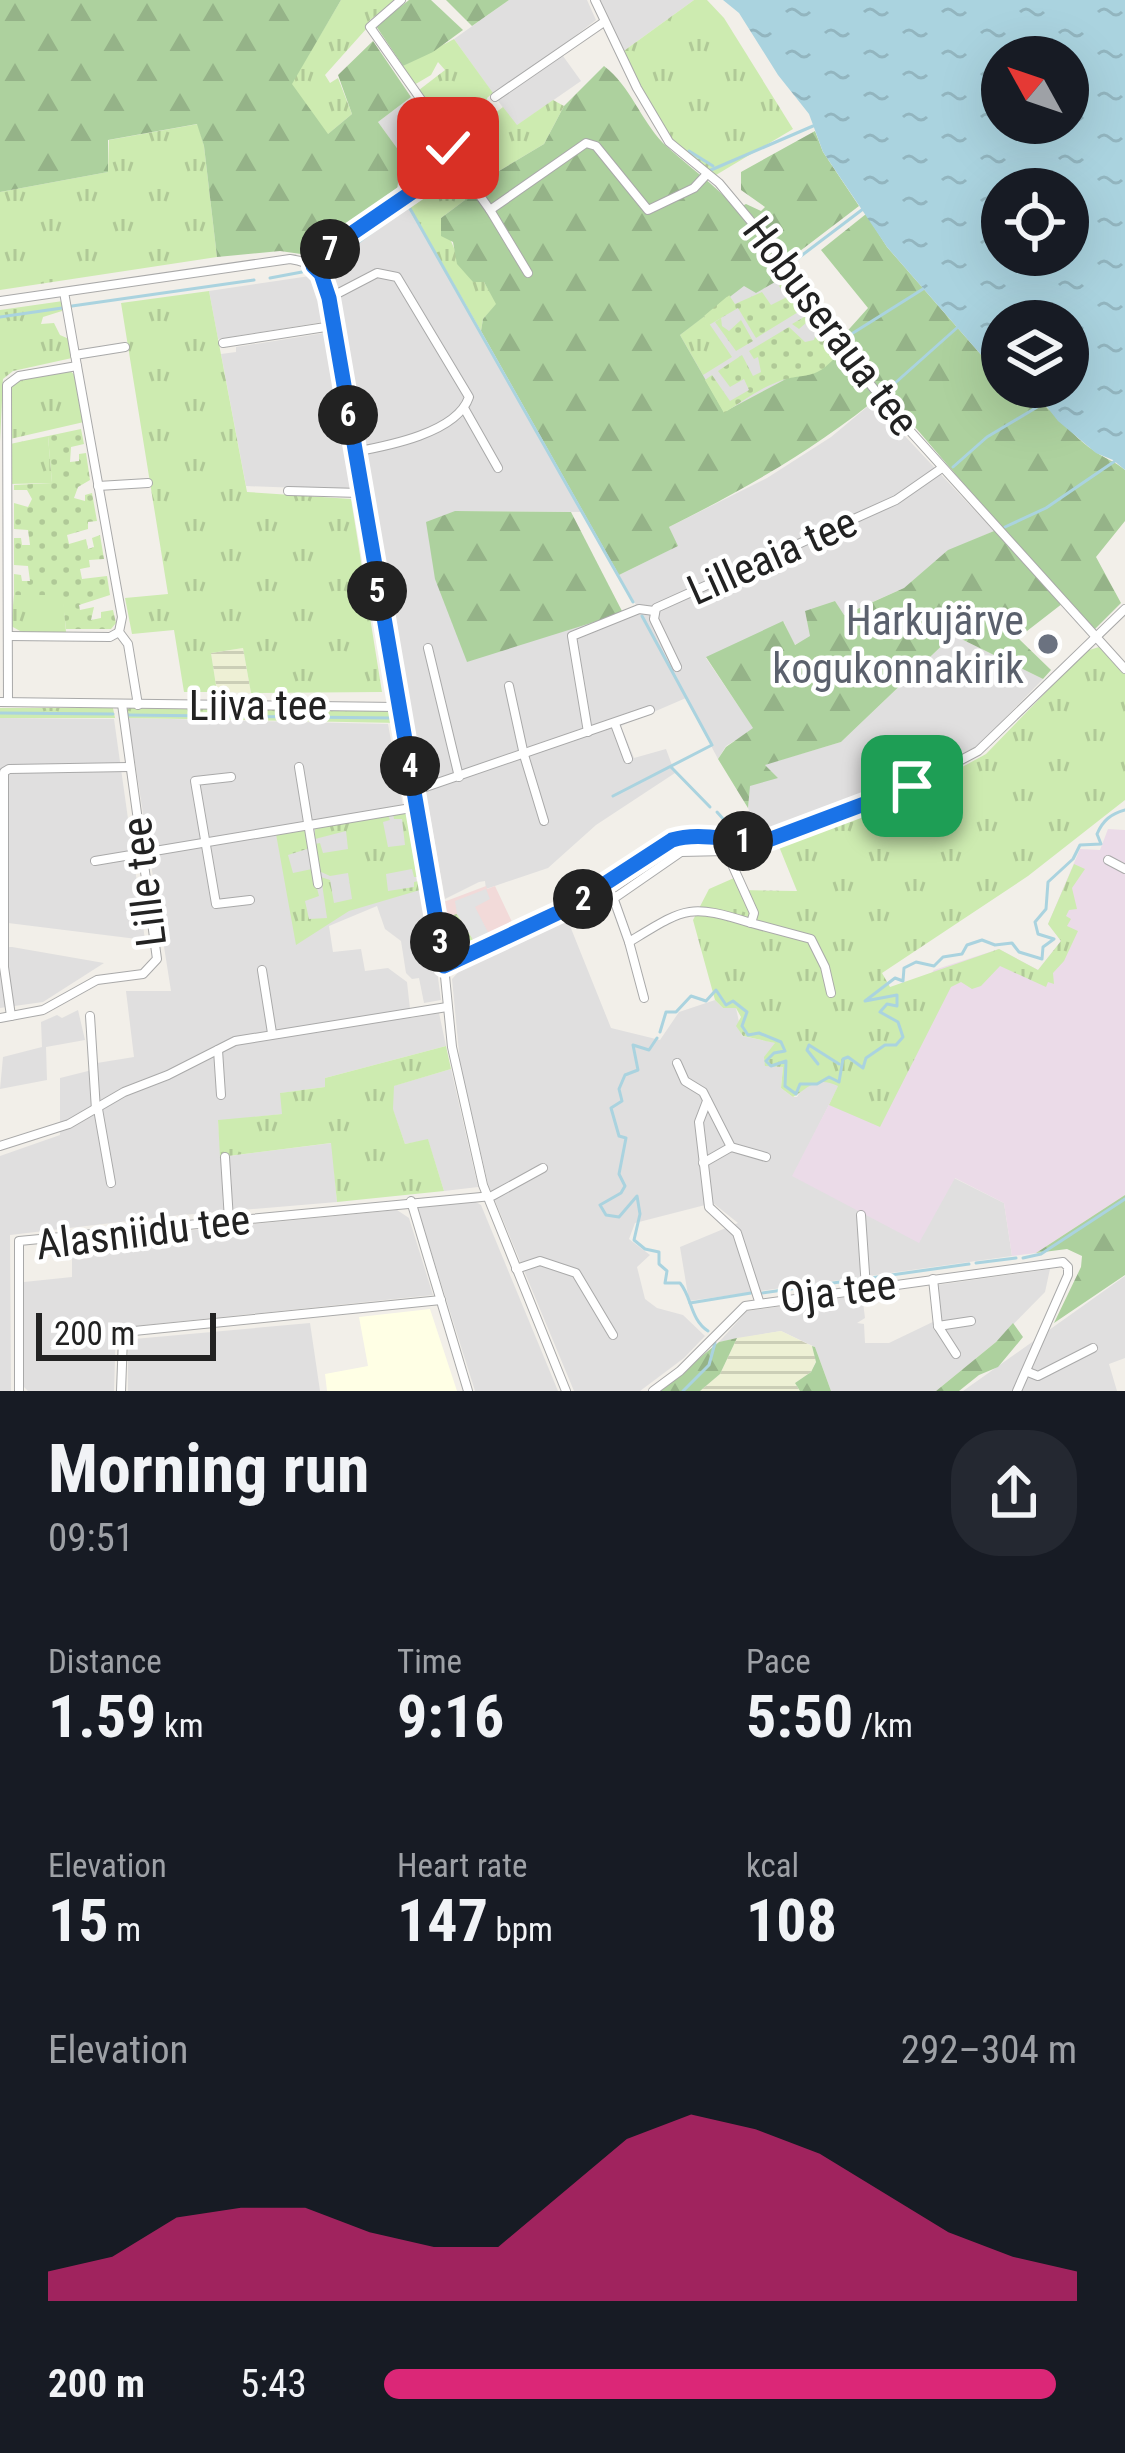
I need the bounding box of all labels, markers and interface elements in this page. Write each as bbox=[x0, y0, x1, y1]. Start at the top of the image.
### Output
north arrow bbox=[981, 36, 1089, 144]
map controls bbox=[981, 36, 1089, 408]
pin bbox=[397, 97, 499, 199]
icon: check bbox=[415, 115, 481, 181]
button: locate bbox=[981, 168, 1089, 276]
street label: Hobuseraua tee bbox=[733, 207, 929, 445]
pin: 7 bbox=[300, 219, 360, 279]
text: 7 bbox=[322, 229, 338, 268]
button: layers bbox=[981, 300, 1089, 408]
pin: 6 bbox=[318, 385, 378, 445]
text: 6 bbox=[340, 395, 356, 434]
street label: Lilleaia tee bbox=[680, 497, 864, 615]
pin: 5 bbox=[347, 561, 407, 621]
text: 5 bbox=[369, 571, 385, 610]
place label: Harkujärve kogukonnakirik bbox=[772, 596, 1024, 693]
marker: Harkujärve kogukonnakirik bbox=[1035, 631, 1061, 657]
street label: Liiva tee bbox=[189, 681, 327, 730]
pin bbox=[861, 735, 963, 837]
pin: 4 bbox=[380, 736, 440, 796]
text: 4 bbox=[402, 746, 418, 785]
icon: arrive bbox=[879, 753, 945, 819]
pin: 1 bbox=[713, 811, 773, 871]
street label: Lille tee bbox=[112, 814, 176, 950]
text: 1 bbox=[735, 821, 751, 860]
pin: 2 bbox=[553, 869, 613, 929]
text: 2 bbox=[575, 879, 591, 918]
pin: 3 bbox=[410, 912, 470, 972]
text: 3 bbox=[432, 922, 448, 961]
street label: Alasniidu tee bbox=[33, 1195, 253, 1269]
street label: Oja tee bbox=[777, 1260, 899, 1322]
scale bar bbox=[36, 1307, 216, 1360]
text: 200 m bbox=[54, 1314, 135, 1353]
button: share bbox=[951, 1430, 1077, 1556]
text: Morning run bbox=[48, 1431, 370, 1508]
text: 09:51 bbox=[48, 1515, 134, 1561]
text: Distance bbox=[48, 1642, 162, 1681]
text: Time bbox=[397, 1642, 462, 1681]
text: Pace bbox=[746, 1642, 811, 1681]
text: 1.59 bbox=[48, 1681, 156, 1752]
text: 9:16 bbox=[397, 1681, 504, 1752]
text: 5:50 bbox=[746, 1681, 853, 1752]
text: km bbox=[156, 1706, 204, 1745]
text: /km bbox=[853, 1706, 913, 1745]
text: Elevation bbox=[48, 1846, 167, 1885]
text: Heart rate bbox=[397, 1846, 527, 1885]
text: kcal bbox=[746, 1846, 799, 1885]
text: 15 bbox=[48, 1885, 109, 1956]
text: 147 bbox=[397, 1885, 488, 1956]
text: 108 bbox=[746, 1885, 837, 1956]
text: m bbox=[109, 1910, 141, 1949]
text: bpm bbox=[488, 1910, 553, 1949]
text: Elevation bbox=[48, 2027, 188, 2073]
text: 292–304 m bbox=[901, 2027, 1077, 2073]
text: 200 m bbox=[48, 2361, 145, 2407]
text: 5:43 bbox=[240, 2361, 307, 2407]

